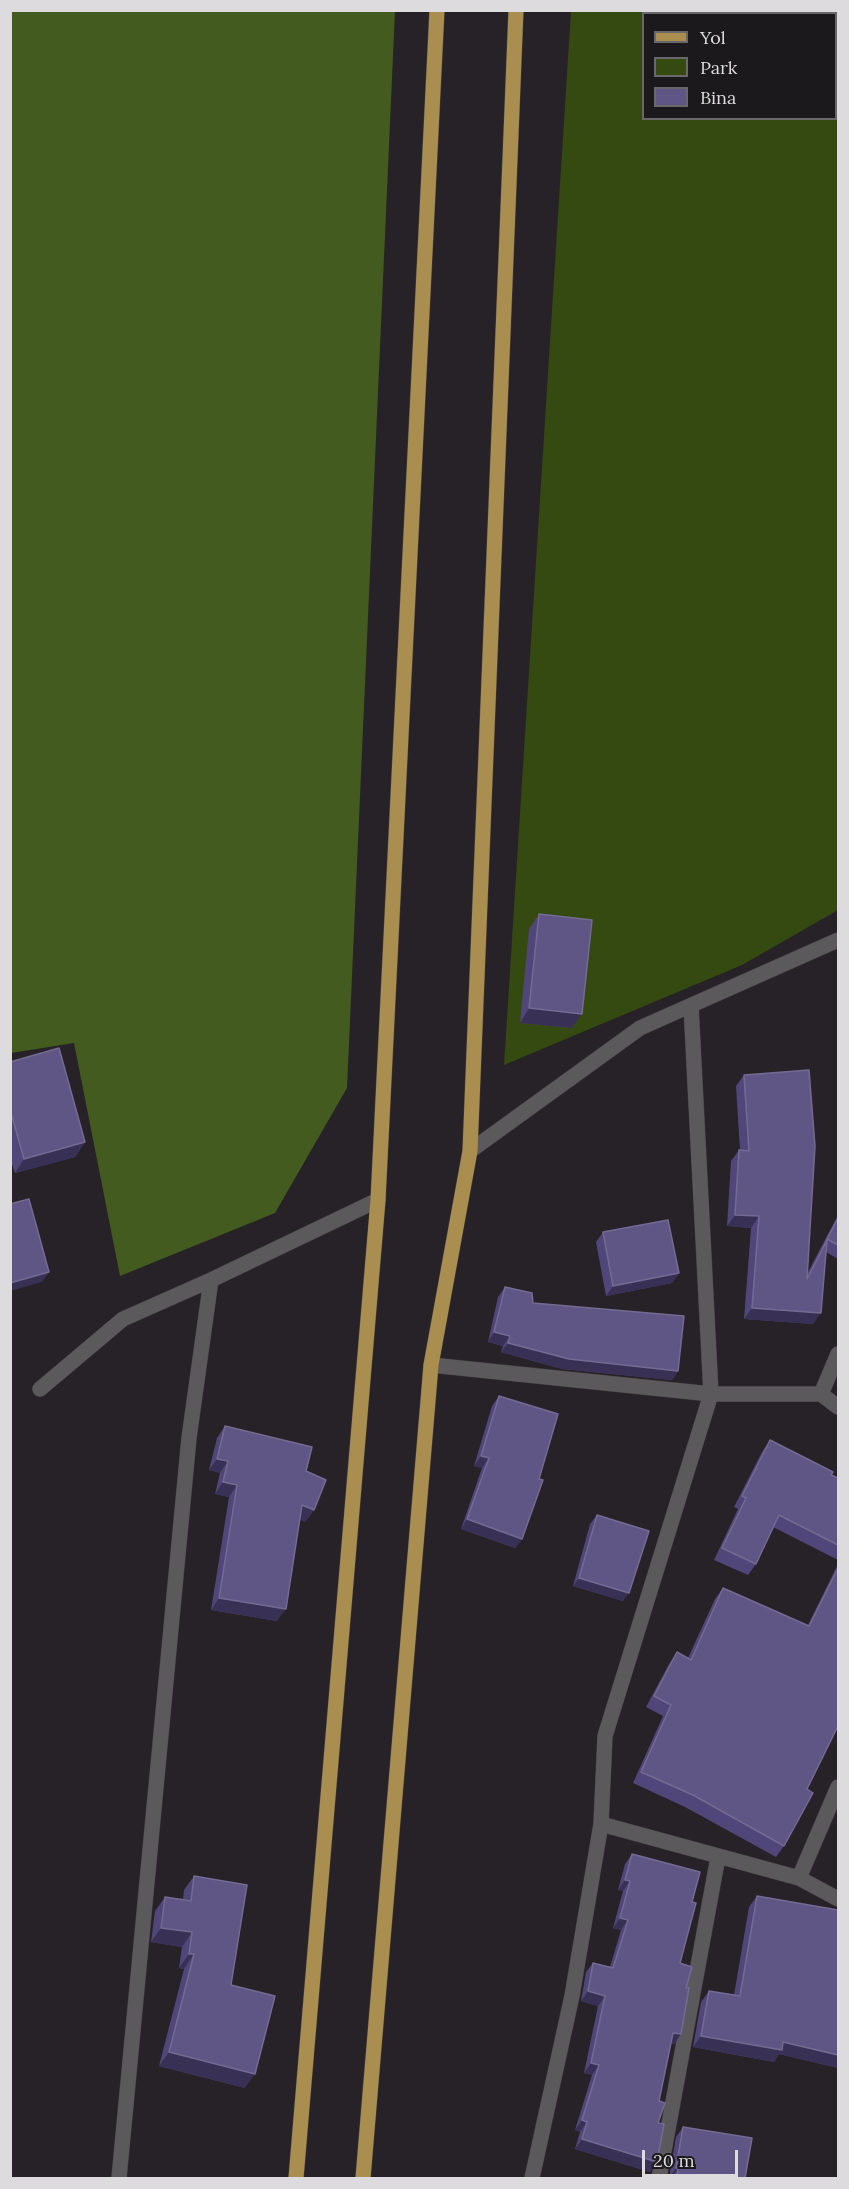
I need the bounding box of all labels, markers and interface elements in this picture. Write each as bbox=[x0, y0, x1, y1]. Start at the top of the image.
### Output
legend bbox=[642, 12, 837, 120]
text: Yol bbox=[700, 26, 726, 49]
text: Park bbox=[700, 56, 737, 79]
text: Bina bbox=[700, 86, 736, 109]
scale bar bbox=[645, 2138, 741, 2176]
text: 20 m bbox=[653, 2149, 695, 2172]

